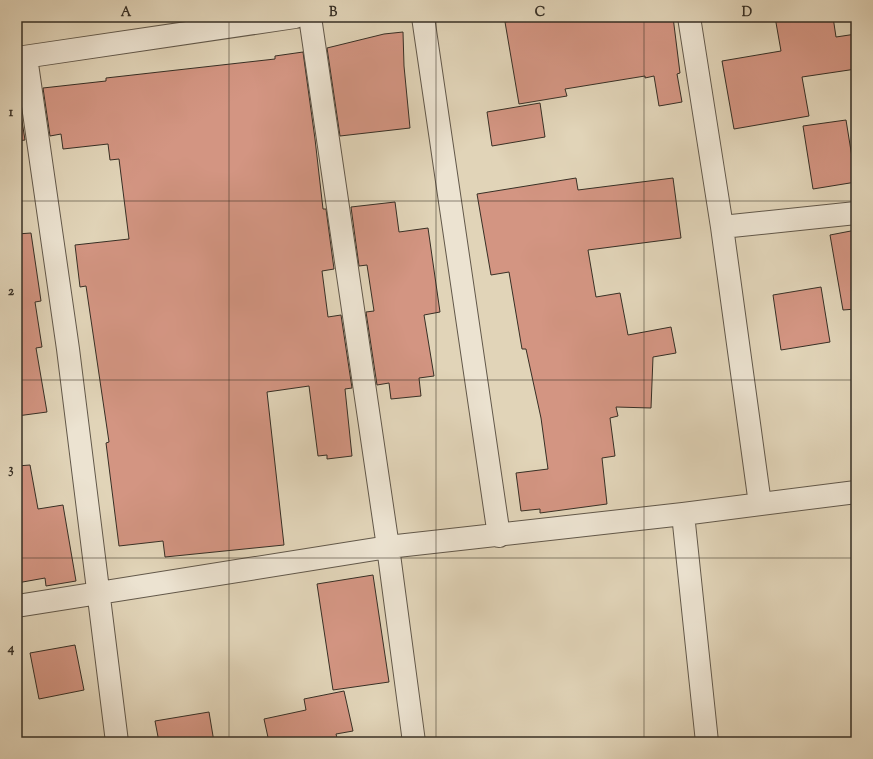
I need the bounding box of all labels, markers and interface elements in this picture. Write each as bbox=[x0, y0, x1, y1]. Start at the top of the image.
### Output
text: A bbox=[121, 4, 132, 22]
text: B bbox=[329, 4, 338, 22]
text: C bbox=[535, 4, 545, 22]
text: D bbox=[742, 4, 752, 22]
text: 1 bbox=[9, 104, 14, 122]
text: 2 bbox=[8, 283, 15, 301]
text: 3 bbox=[8, 461, 14, 479]
text: 4 bbox=[7, 640, 15, 658]

